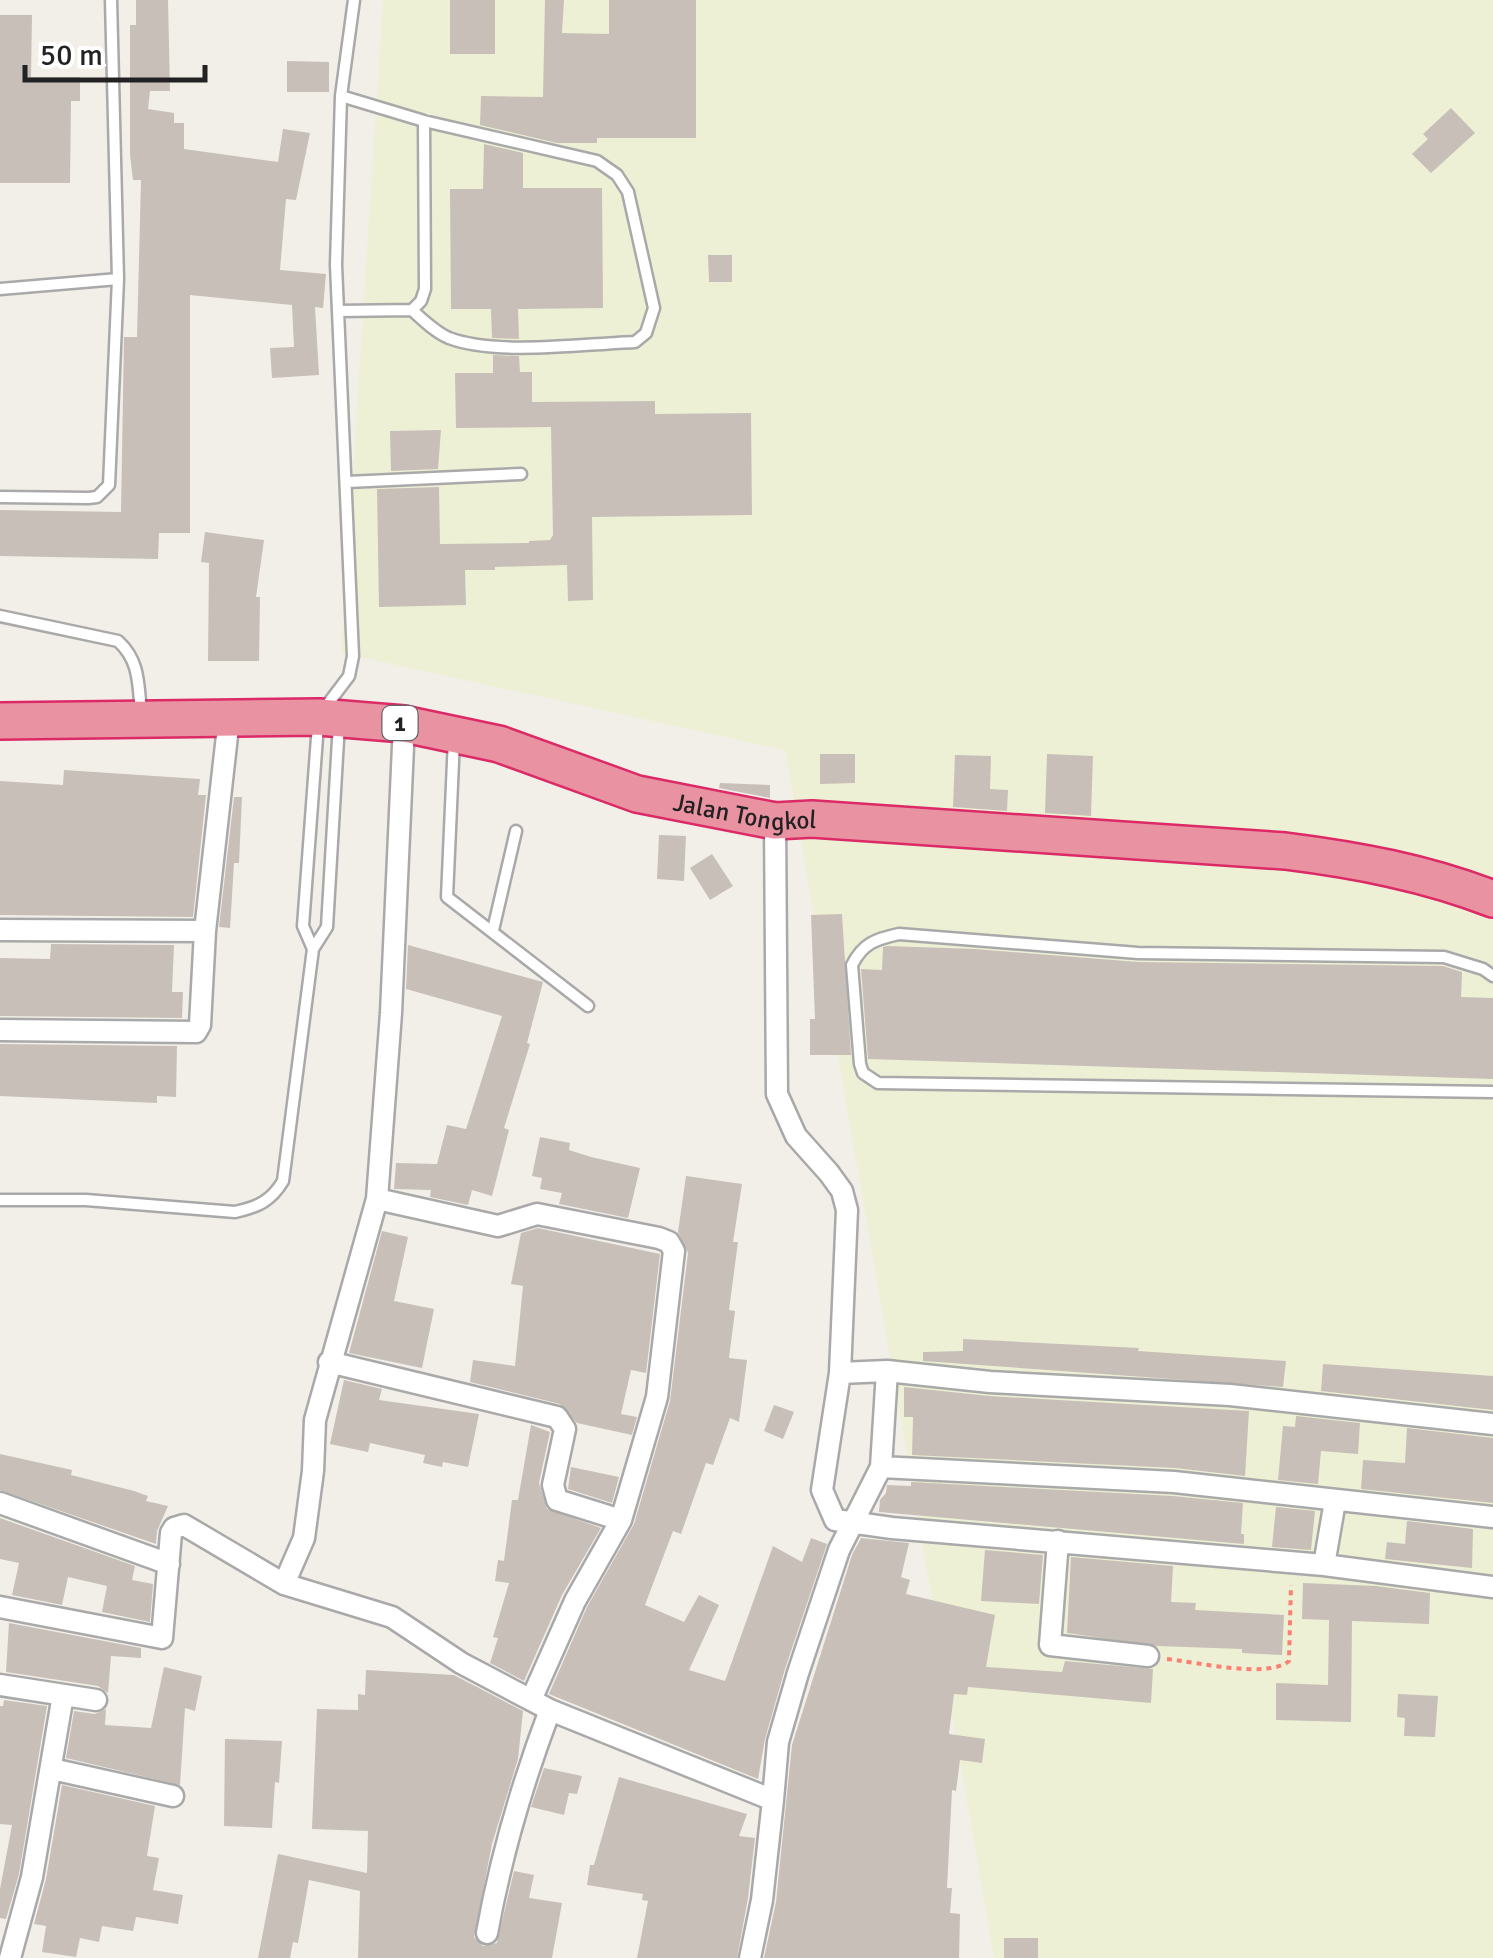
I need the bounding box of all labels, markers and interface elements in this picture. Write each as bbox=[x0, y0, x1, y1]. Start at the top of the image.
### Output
scale bar bbox=[25, 20, 205, 82]
text: 50 m bbox=[40, 37, 103, 74]
road number: 1 bbox=[382, 706, 418, 740]
street label: Jalan Tongkol bbox=[671, 786, 818, 837]

